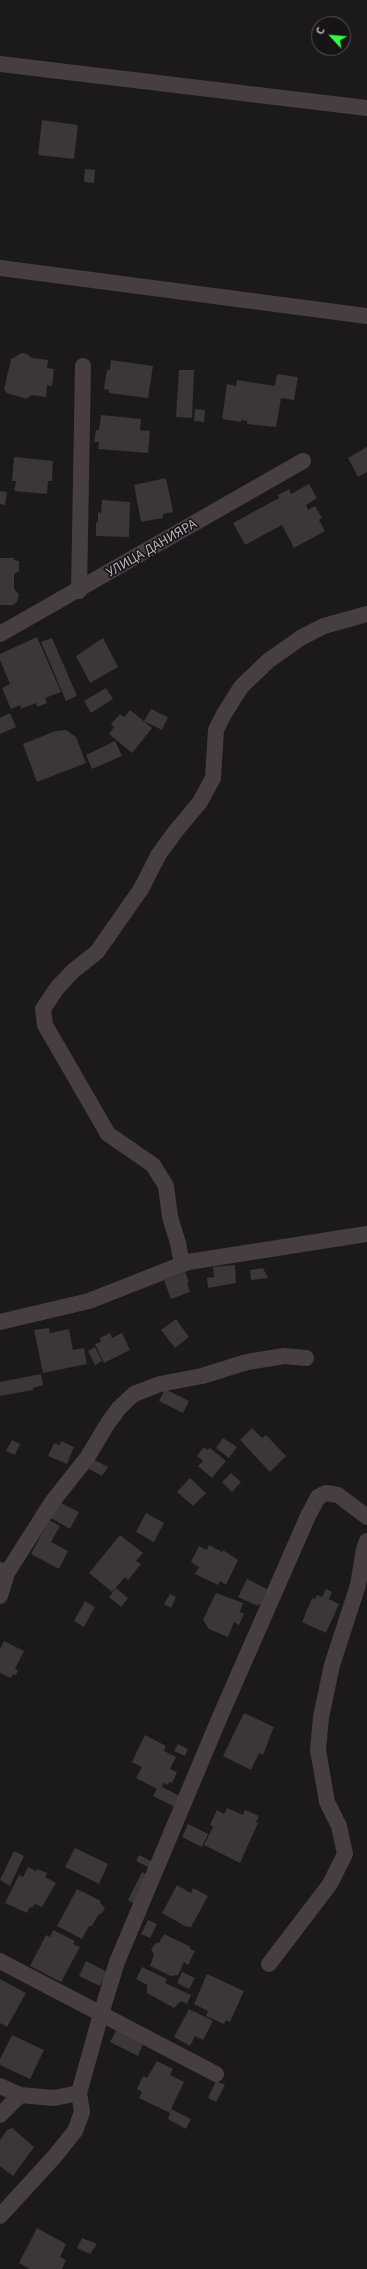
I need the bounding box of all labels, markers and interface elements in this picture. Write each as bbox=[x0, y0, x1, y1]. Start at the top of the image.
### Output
north arrow bbox=[311, 16, 351, 56]
text: С bbox=[313, 25, 329, 37]
street label: УЛИЦА ДАНИЯРА bbox=[104, 516, 200, 582]

